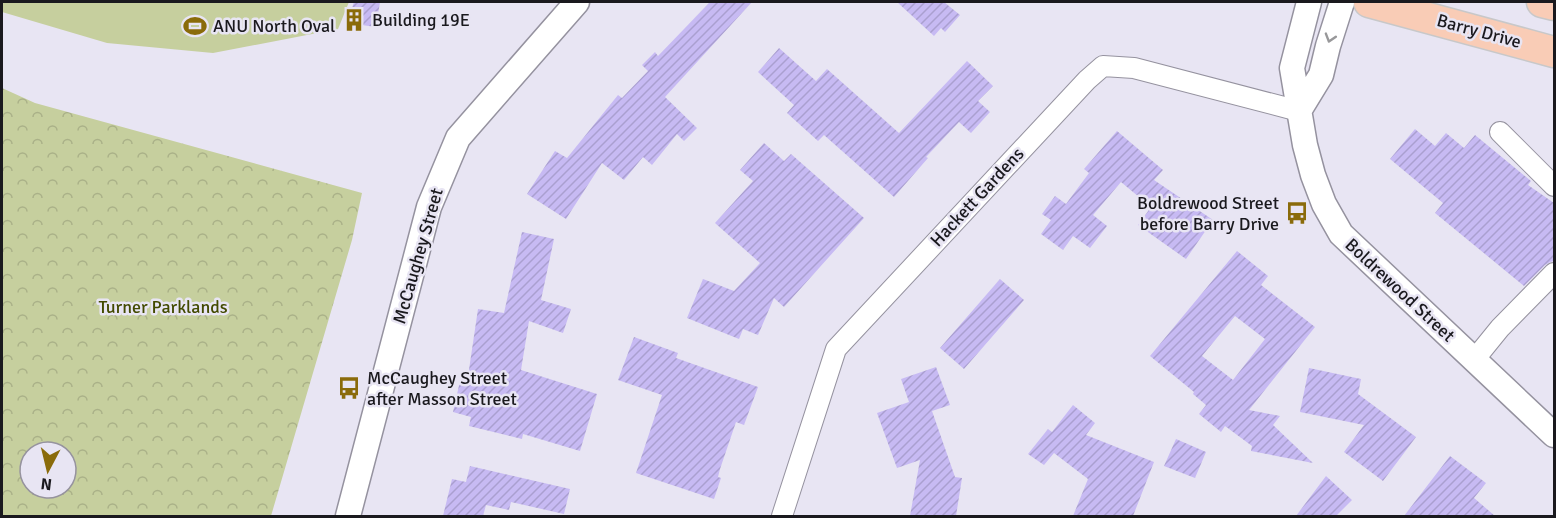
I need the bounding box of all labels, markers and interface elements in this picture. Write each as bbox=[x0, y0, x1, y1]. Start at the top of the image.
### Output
building icon: Building 19E bbox=[341, 7, 367, 33]
place label: Building 19E bbox=[372, 9, 470, 31]
street label: Barry Drive bbox=[1434, 9, 1524, 53]
sports icon: ANU North Oval bbox=[182, 13, 208, 39]
place label: ANU North Oval bbox=[213, 15, 335, 37]
one-way arrow bbox=[1325, 32, 1337, 43]
street label: Hackett Gardens bbox=[926, 143, 1029, 251]
street label: McCaughey Street bbox=[388, 186, 448, 326]
place label: Boldrewood Street before Barry Drive bbox=[1137, 192, 1279, 235]
bus stop icon: Boldrewood Street before Barry Drive bbox=[1284, 200, 1310, 226]
street label: Boldrewood Street bbox=[1341, 234, 1459, 346]
park label: Turner Parklands bbox=[98, 296, 228, 318]
place label: McCaughey Street after Masson Street bbox=[367, 367, 517, 410]
bus stop icon: McCaughey Street after Masson Street bbox=[336, 375, 362, 401]
north arrow bbox=[18, 440, 78, 500]
text: N bbox=[40, 473, 53, 494]

